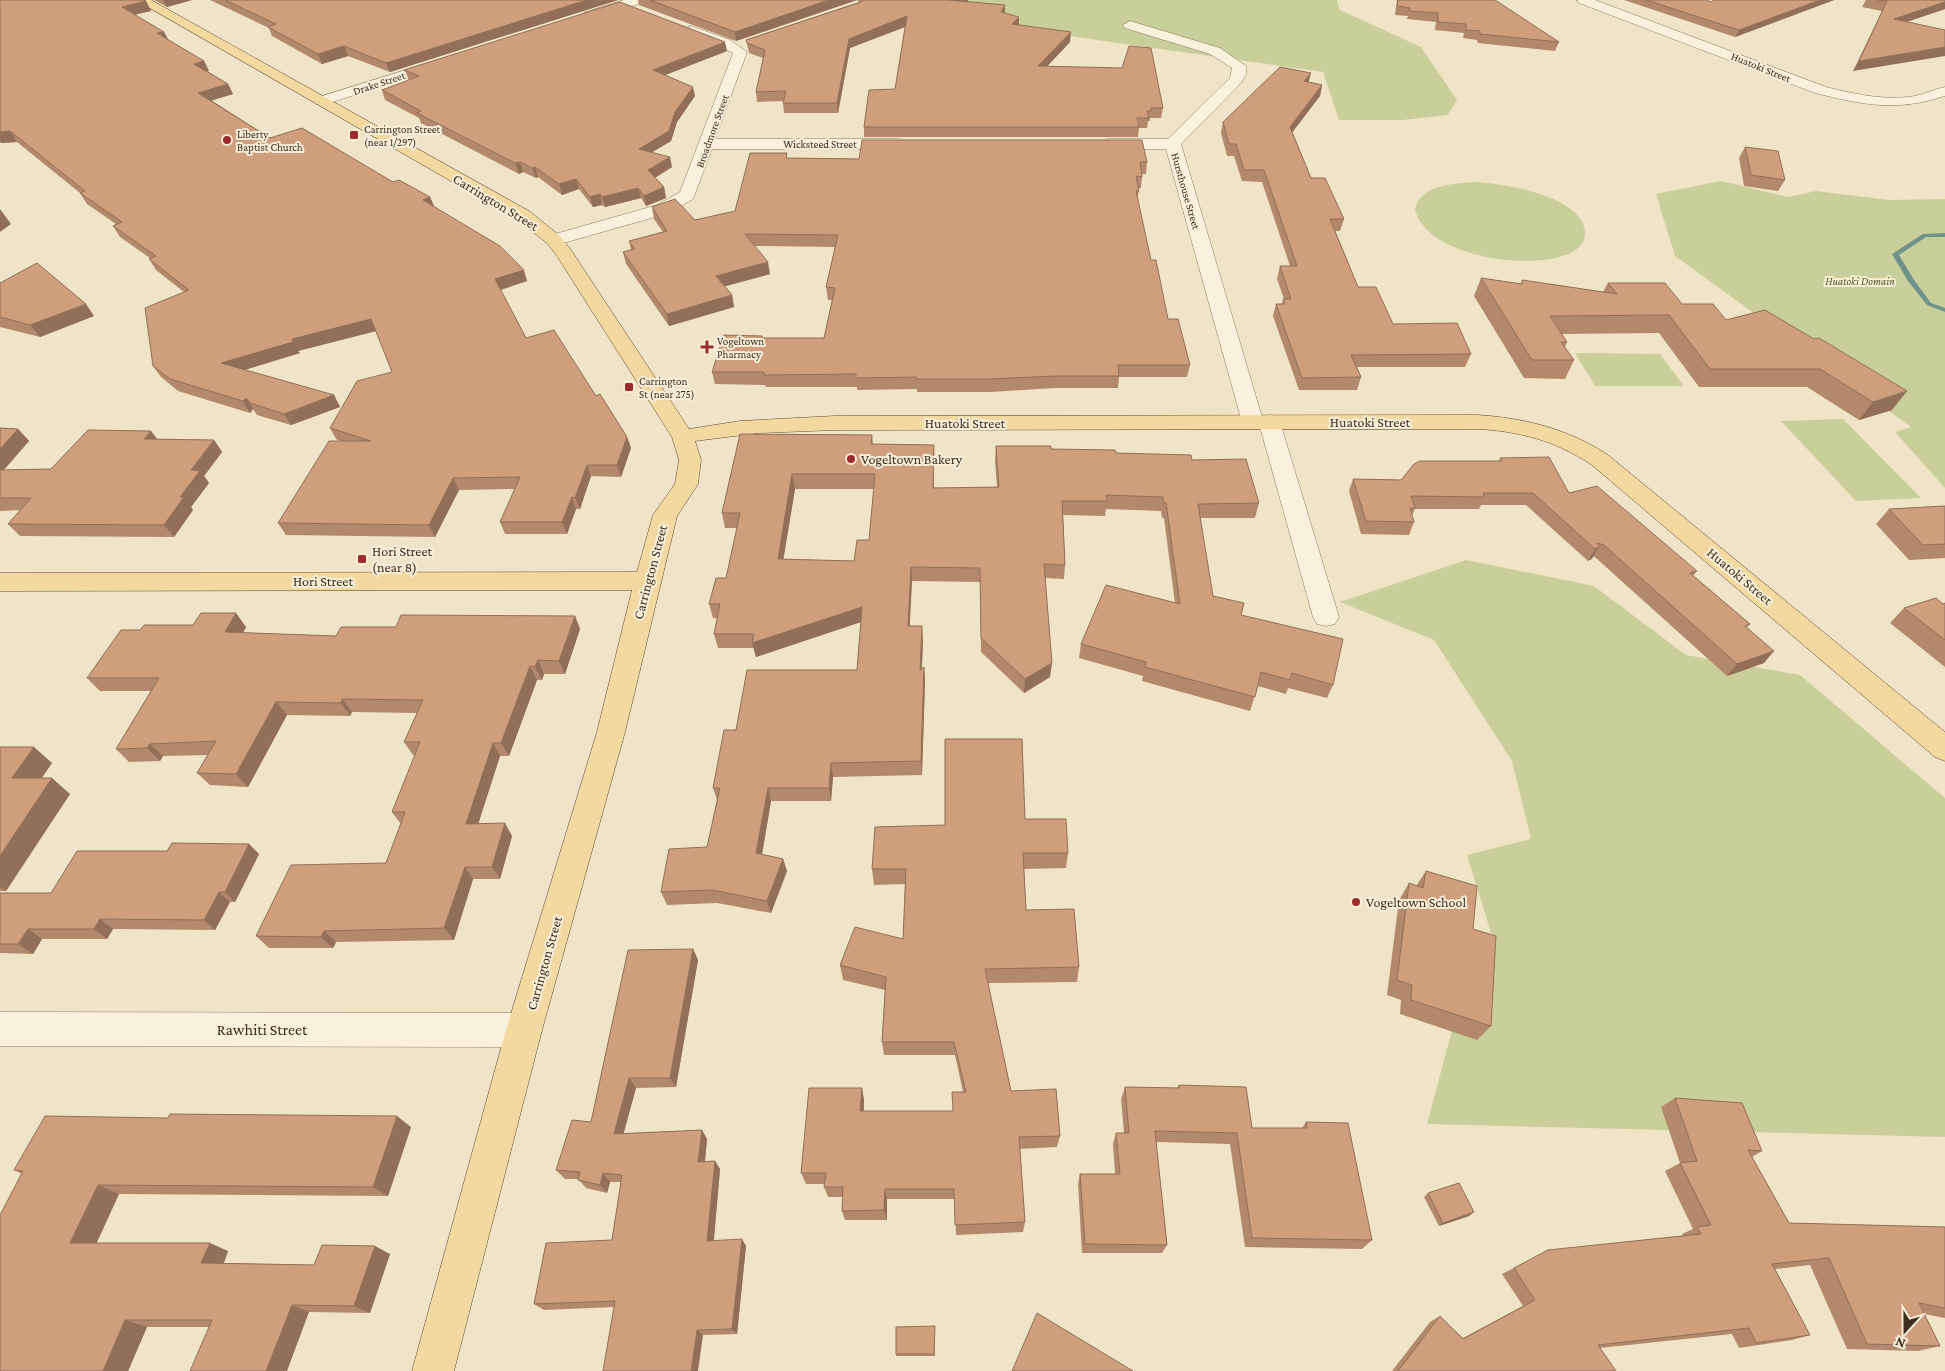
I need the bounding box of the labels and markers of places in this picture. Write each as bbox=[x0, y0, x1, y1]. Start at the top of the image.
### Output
place label: Carrington Street (near 1/297) bbox=[364, 123, 441, 149]
place label: Liberty Baptist Church bbox=[237, 128, 303, 154]
marker: Carrington Street (near 1/297) bbox=[348, 129, 360, 141]
marker: Liberty Baptist Church bbox=[221, 134, 233, 146]
place label: Vogeltown Pharmacy bbox=[717, 335, 764, 361]
marker: Vogeltown Pharmacy bbox=[701, 341, 713, 353]
place label: Carrington St (near 275) bbox=[639, 375, 695, 401]
marker: Carrington St (near 275) bbox=[623, 381, 635, 393]
place label: Vogeltown Bakery bbox=[861, 451, 963, 467]
marker: Vogeltown Bakery bbox=[845, 453, 857, 465]
place label: Hori Street (near 8) bbox=[372, 543, 433, 576]
marker: Hori Street (near 8) bbox=[356, 553, 368, 565]
place label: Vogeltown School bbox=[1366, 894, 1466, 910]
marker: Vogeltown School bbox=[1350, 896, 1362, 908]

